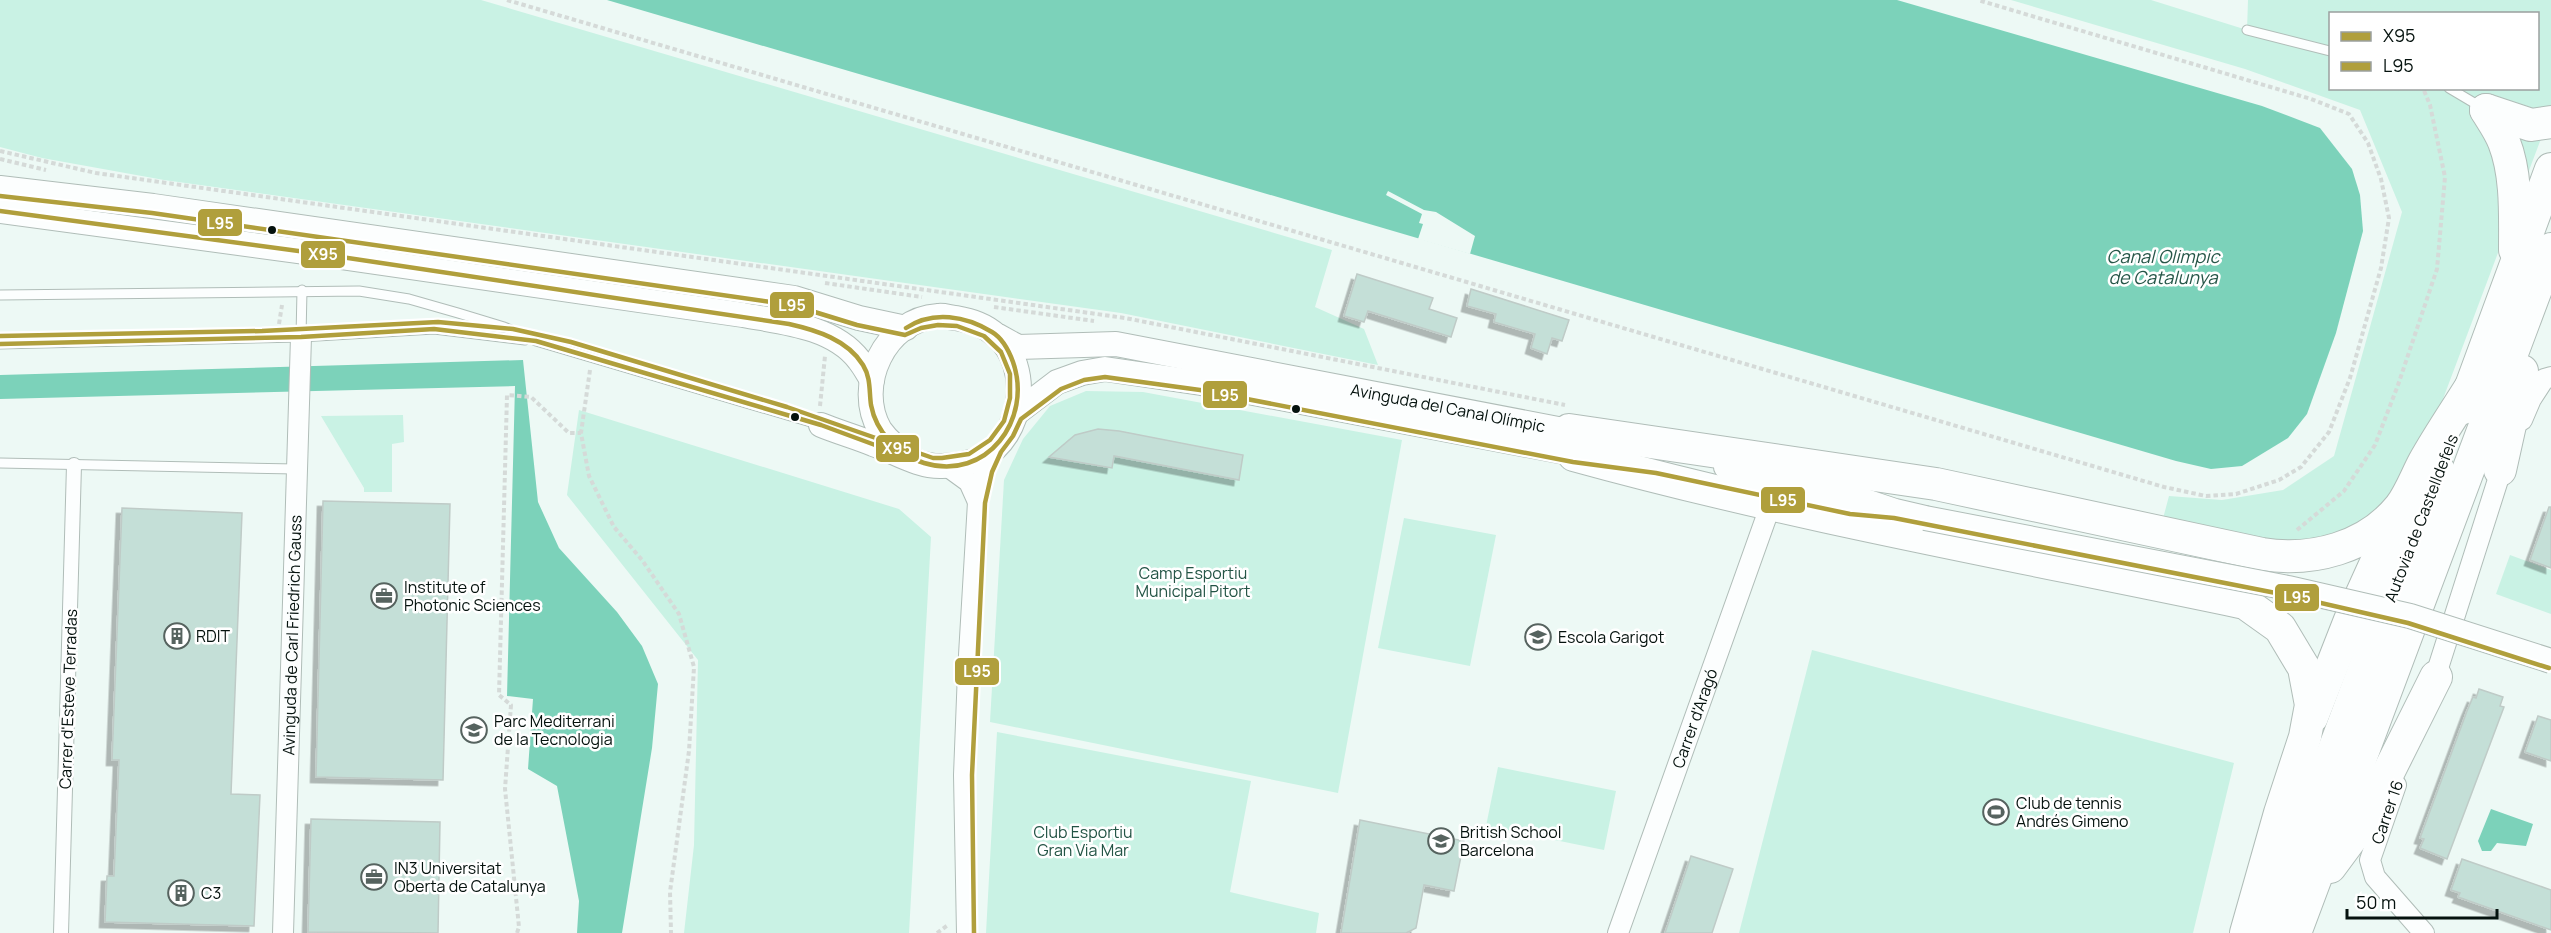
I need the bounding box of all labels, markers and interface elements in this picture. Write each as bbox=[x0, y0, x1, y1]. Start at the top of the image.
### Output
legend bbox=[2329, 12, 2539, 90]
text: X95 bbox=[2383, 23, 2415, 47]
text: L95 bbox=[2383, 53, 2414, 77]
line badge: L95 bbox=[197, 208, 243, 237]
text: L95 bbox=[206, 212, 234, 234]
unlabelled marker bbox=[266, 224, 278, 236]
line badge: X95 bbox=[300, 240, 346, 269]
text: X95 bbox=[308, 243, 338, 265]
water label: Canal Olimpic de Catalunya bbox=[2107, 244, 2221, 289]
line badge: L95 bbox=[769, 291, 815, 319]
text: L95 bbox=[778, 294, 806, 316]
street label: Avinguda del Canal Olímpic bbox=[1349, 378, 1547, 437]
line badge: L95 bbox=[1202, 380, 1248, 409]
text: L95 bbox=[1211, 384, 1239, 406]
unlabelled marker bbox=[1290, 403, 1302, 415]
unlabelled marker bbox=[789, 411, 801, 423]
street label: Autovia de Castelldefels bbox=[2379, 431, 2463, 605]
line badge: X95 bbox=[875, 434, 920, 463]
text: X95 bbox=[882, 437, 912, 459]
line badge: L95 bbox=[1760, 486, 1806, 514]
text: L95 bbox=[1769, 489, 1797, 511]
street label: Avinguda de Carl Friedrich Gauss bbox=[277, 515, 307, 756]
park label: Camp Esportiu Municipal Pitort bbox=[1136, 562, 1250, 602]
place label: Institute of Photonic Sciences bbox=[404, 576, 541, 616]
office icon: Institute of Photonic Sciences bbox=[369, 581, 399, 611]
line badge: L95 bbox=[2274, 583, 2320, 612]
text: L95 bbox=[2283, 586, 2311, 608]
street label: Carrer d'Esteve Terradas bbox=[54, 608, 82, 790]
building icon: RDIT bbox=[162, 621, 192, 651]
school or university icon: Escola Garigot bbox=[1523, 622, 1553, 652]
place label: RDIT bbox=[196, 625, 231, 647]
place label: Escola Garigot bbox=[1558, 626, 1664, 648]
line badge: L95 bbox=[954, 657, 1000, 686]
text: L95 bbox=[963, 660, 991, 682]
street label: Carrer d'Aragó bbox=[1667, 665, 1723, 771]
place label: Parc Mediterrani de la Tecnologia bbox=[494, 710, 615, 750]
school or university icon: Parc Mediterrani de la Tecnologia bbox=[459, 715, 489, 745]
street label: Carrer 16 bbox=[2366, 777, 2408, 847]
place label: Club de tennis Andrés Gimeno bbox=[2016, 792, 2128, 832]
sports icon: Club de tennis Andrés Gimeno bbox=[1981, 797, 2011, 827]
park label: Club Esportiu Gran Via Mar bbox=[1033, 821, 1133, 861]
place label: British School Barcelona bbox=[1460, 821, 1561, 861]
school or university icon: British School Barcelona bbox=[1426, 826, 1456, 856]
place label: IN3 Universitat Oberta de Catalunya bbox=[394, 857, 546, 897]
office icon: IN3 Universitat Oberta de Catalunya bbox=[359, 862, 389, 892]
building icon: C3 bbox=[166, 878, 196, 908]
place label: C3 bbox=[201, 882, 221, 904]
scale bar bbox=[2347, 882, 2497, 920]
text: 50 m bbox=[2356, 890, 2396, 914]

